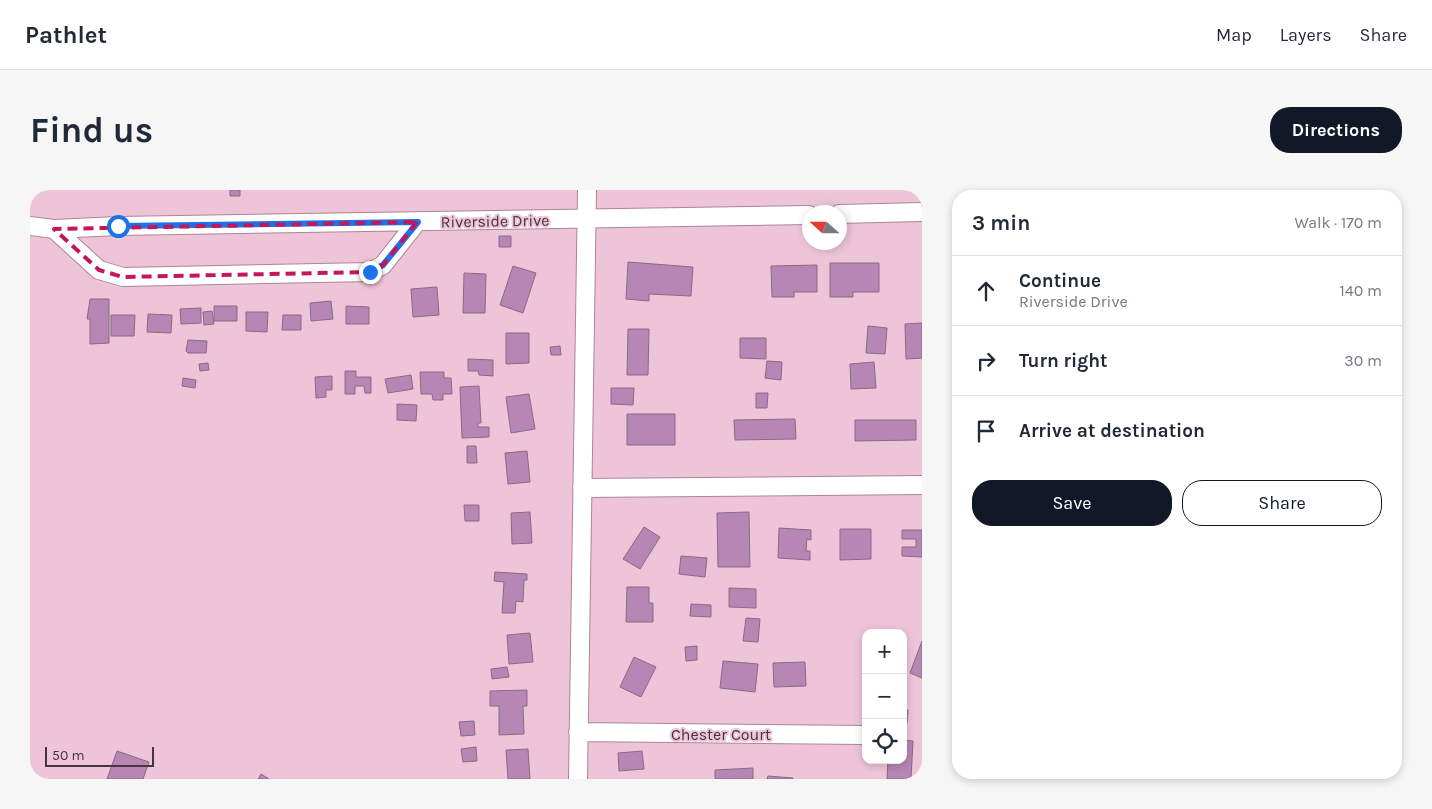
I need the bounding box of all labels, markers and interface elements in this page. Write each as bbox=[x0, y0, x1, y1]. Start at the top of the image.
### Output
text: Pathlet bbox=[25, 21, 107, 49]
text: Map bbox=[1216, 24, 1252, 46]
text: Layers bbox=[1280, 24, 1332, 46]
text: Share bbox=[1360, 24, 1407, 46]
button: Directions bbox=[1270, 107, 1402, 153]
text: Find us bbox=[30, 110, 153, 151]
north arrow bbox=[802, 205, 847, 250]
street label: Riverside Drive bbox=[441, 211, 549, 231]
text: 3 min bbox=[972, 211, 1030, 235]
text: Walk · 170 m bbox=[1294, 213, 1382, 232]
route start bbox=[107, 215, 130, 238]
route end bbox=[359, 261, 382, 284]
text: Continue bbox=[1019, 270, 1101, 292]
icon: ahead bbox=[972, 277, 1000, 305]
text: 140 m bbox=[1340, 281, 1382, 300]
text: Riverside Drive bbox=[1019, 292, 1128, 311]
icon: right bbox=[972, 347, 1000, 375]
text: Turn right bbox=[1019, 350, 1108, 372]
text: 30 m bbox=[1344, 351, 1382, 370]
icon: arrive bbox=[972, 417, 1000, 445]
text: Arrive at destination bbox=[1019, 420, 1205, 442]
button: Save bbox=[972, 480, 1172, 526]
button: Share bbox=[1182, 480, 1382, 526]
map controls bbox=[862, 629, 907, 764]
button: + bbox=[862, 629, 907, 674]
button: − bbox=[862, 674, 907, 719]
button: locate bbox=[862, 719, 907, 764]
street label: Chester Court bbox=[671, 725, 771, 744]
scale bar bbox=[45, 744, 154, 767]
text: 50 m bbox=[52, 747, 85, 764]

